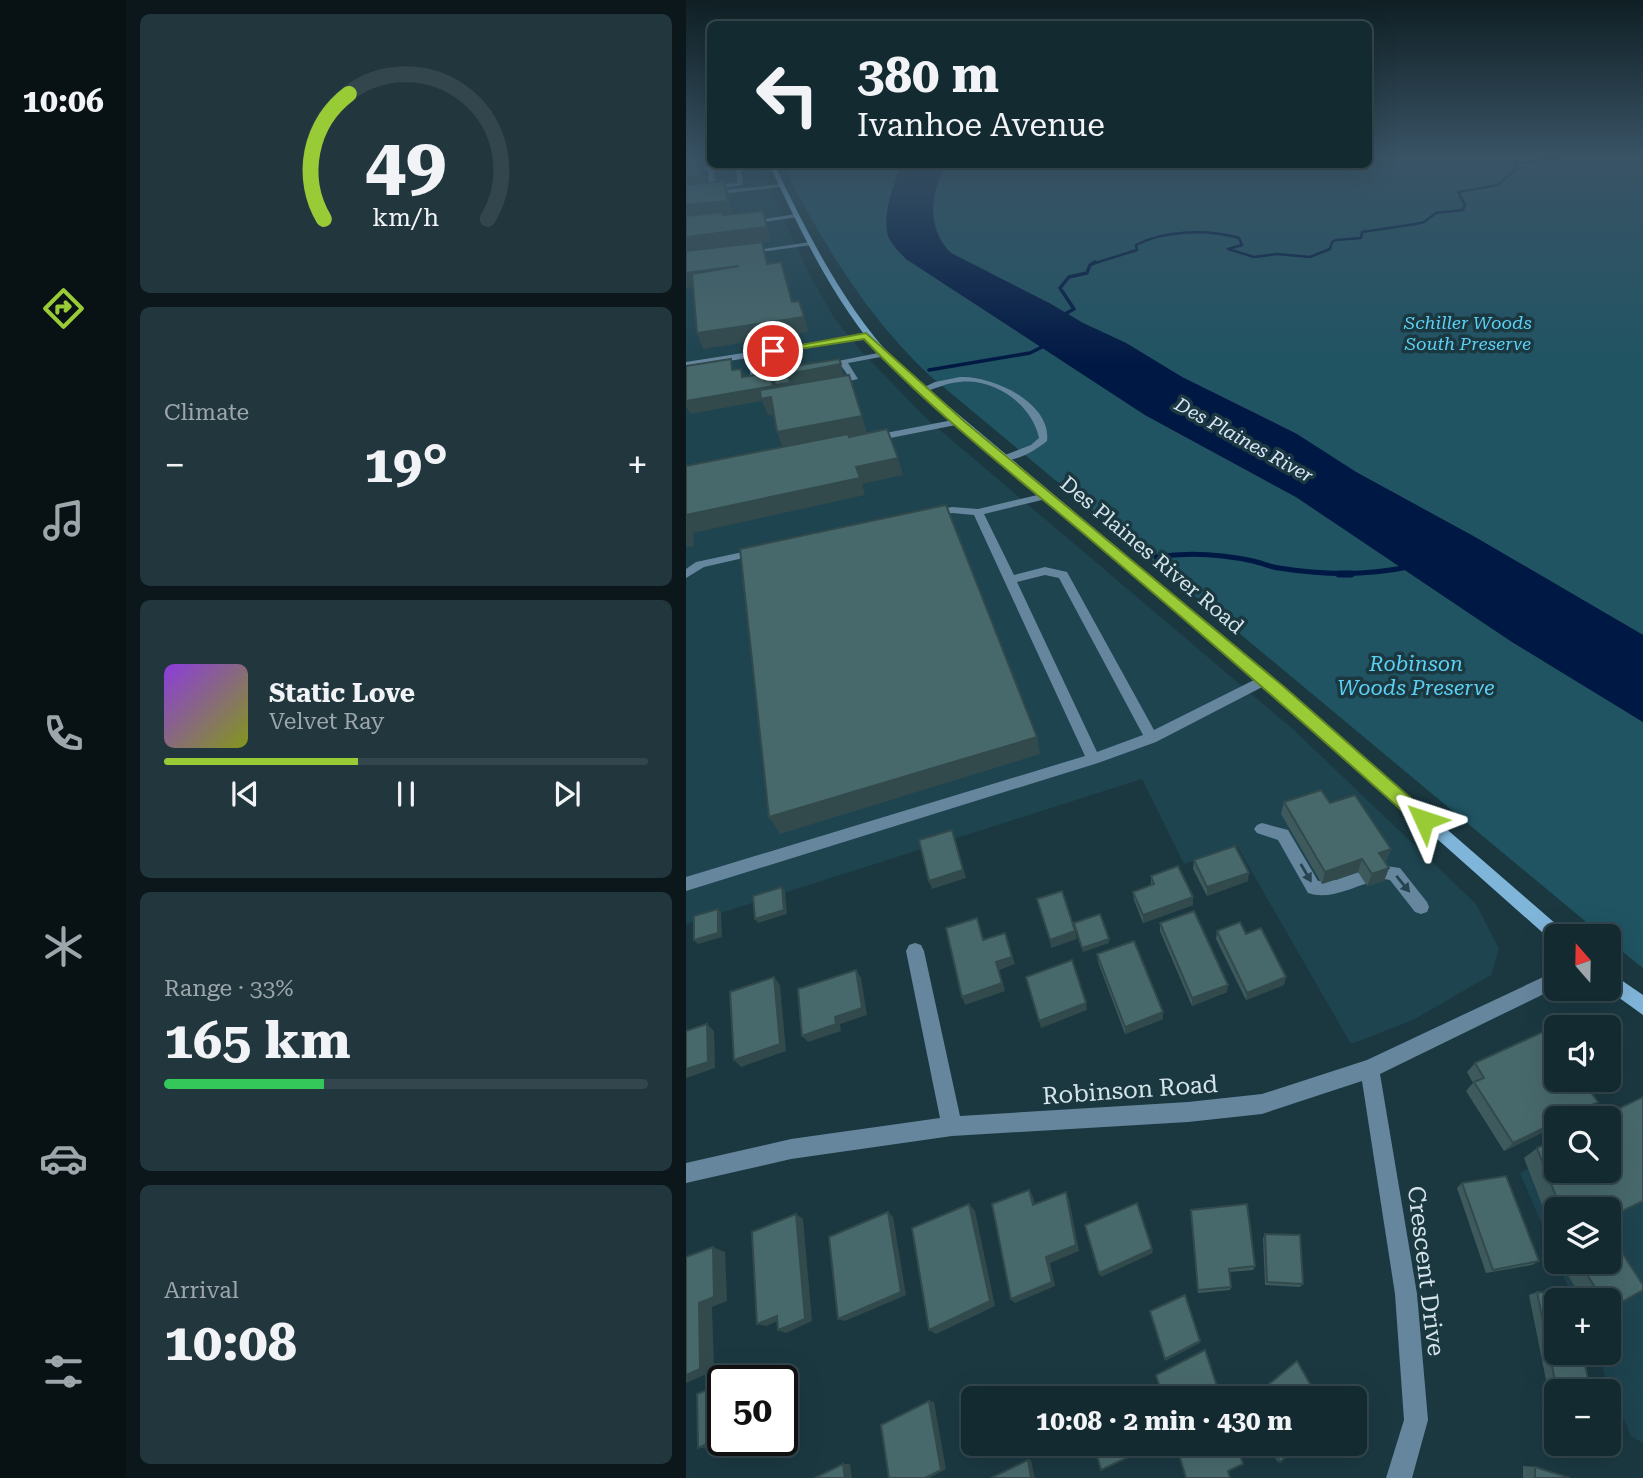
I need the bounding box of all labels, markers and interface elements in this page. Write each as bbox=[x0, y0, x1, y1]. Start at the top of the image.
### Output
text: 380 m bbox=[857, 47, 999, 104]
icon: left bbox=[742, 49, 833, 140]
text: 10:06 bbox=[22, 82, 104, 120]
text: Ivanhoe Avenue bbox=[857, 106, 1105, 144]
text: 49 bbox=[365, 123, 447, 208]
text: km/h bbox=[373, 203, 439, 232]
icon: directions bbox=[39, 284, 88, 333]
park label: Schiller Woods South Preserve bbox=[1403, 312, 1532, 354]
pin bbox=[743, 321, 803, 381]
icon: arrive bbox=[754, 332, 792, 370]
water label: Des Plaines River bbox=[1170, 392, 1317, 488]
text: Climate bbox=[164, 399, 249, 426]
text: 19° bbox=[364, 434, 448, 495]
text: − bbox=[164, 443, 185, 487]
text: + bbox=[627, 443, 648, 487]
street label: Des Plaines River Road bbox=[1056, 471, 1249, 639]
icon: music bbox=[39, 496, 88, 545]
park label: Robinson Woods Preserve bbox=[1337, 652, 1495, 700]
text: Static Love bbox=[269, 678, 415, 708]
text: Velvet Ray bbox=[269, 708, 384, 735]
icon: phone bbox=[39, 709, 88, 758]
icon: previous bbox=[226, 775, 264, 813]
icon: pause bbox=[387, 775, 425, 813]
icon: next bbox=[548, 775, 586, 813]
position arrow bbox=[1387, 783, 1461, 857]
one-way arrow bbox=[1299, 864, 1312, 883]
one-way arrow bbox=[1395, 875, 1410, 893]
icon: climate bbox=[39, 922, 88, 971]
north arrow bbox=[1544, 924, 1620, 1001]
map controls bbox=[1544, 924, 1621, 1456]
text: Range · 33% bbox=[164, 975, 293, 1002]
text: 165 km bbox=[164, 1010, 351, 1071]
button: sound bbox=[1544, 1015, 1621, 1092]
street label: Robinson Road bbox=[1041, 1070, 1219, 1110]
button: search bbox=[1544, 1106, 1621, 1183]
icon: car bbox=[39, 1134, 88, 1183]
street label: Crescent Drive bbox=[1402, 1184, 1450, 1358]
button: layers bbox=[1544, 1197, 1621, 1274]
text: Arrival bbox=[164, 1277, 239, 1304]
button: + bbox=[1544, 1288, 1621, 1365]
text: 10:08 bbox=[164, 1312, 297, 1373]
icon: filters bbox=[39, 1347, 88, 1396]
speed limit sign: 50 bbox=[707, 1365, 798, 1456]
button: − bbox=[1544, 1379, 1621, 1456]
text: 10:08 · 2 min · 430 m bbox=[1036, 1406, 1292, 1436]

